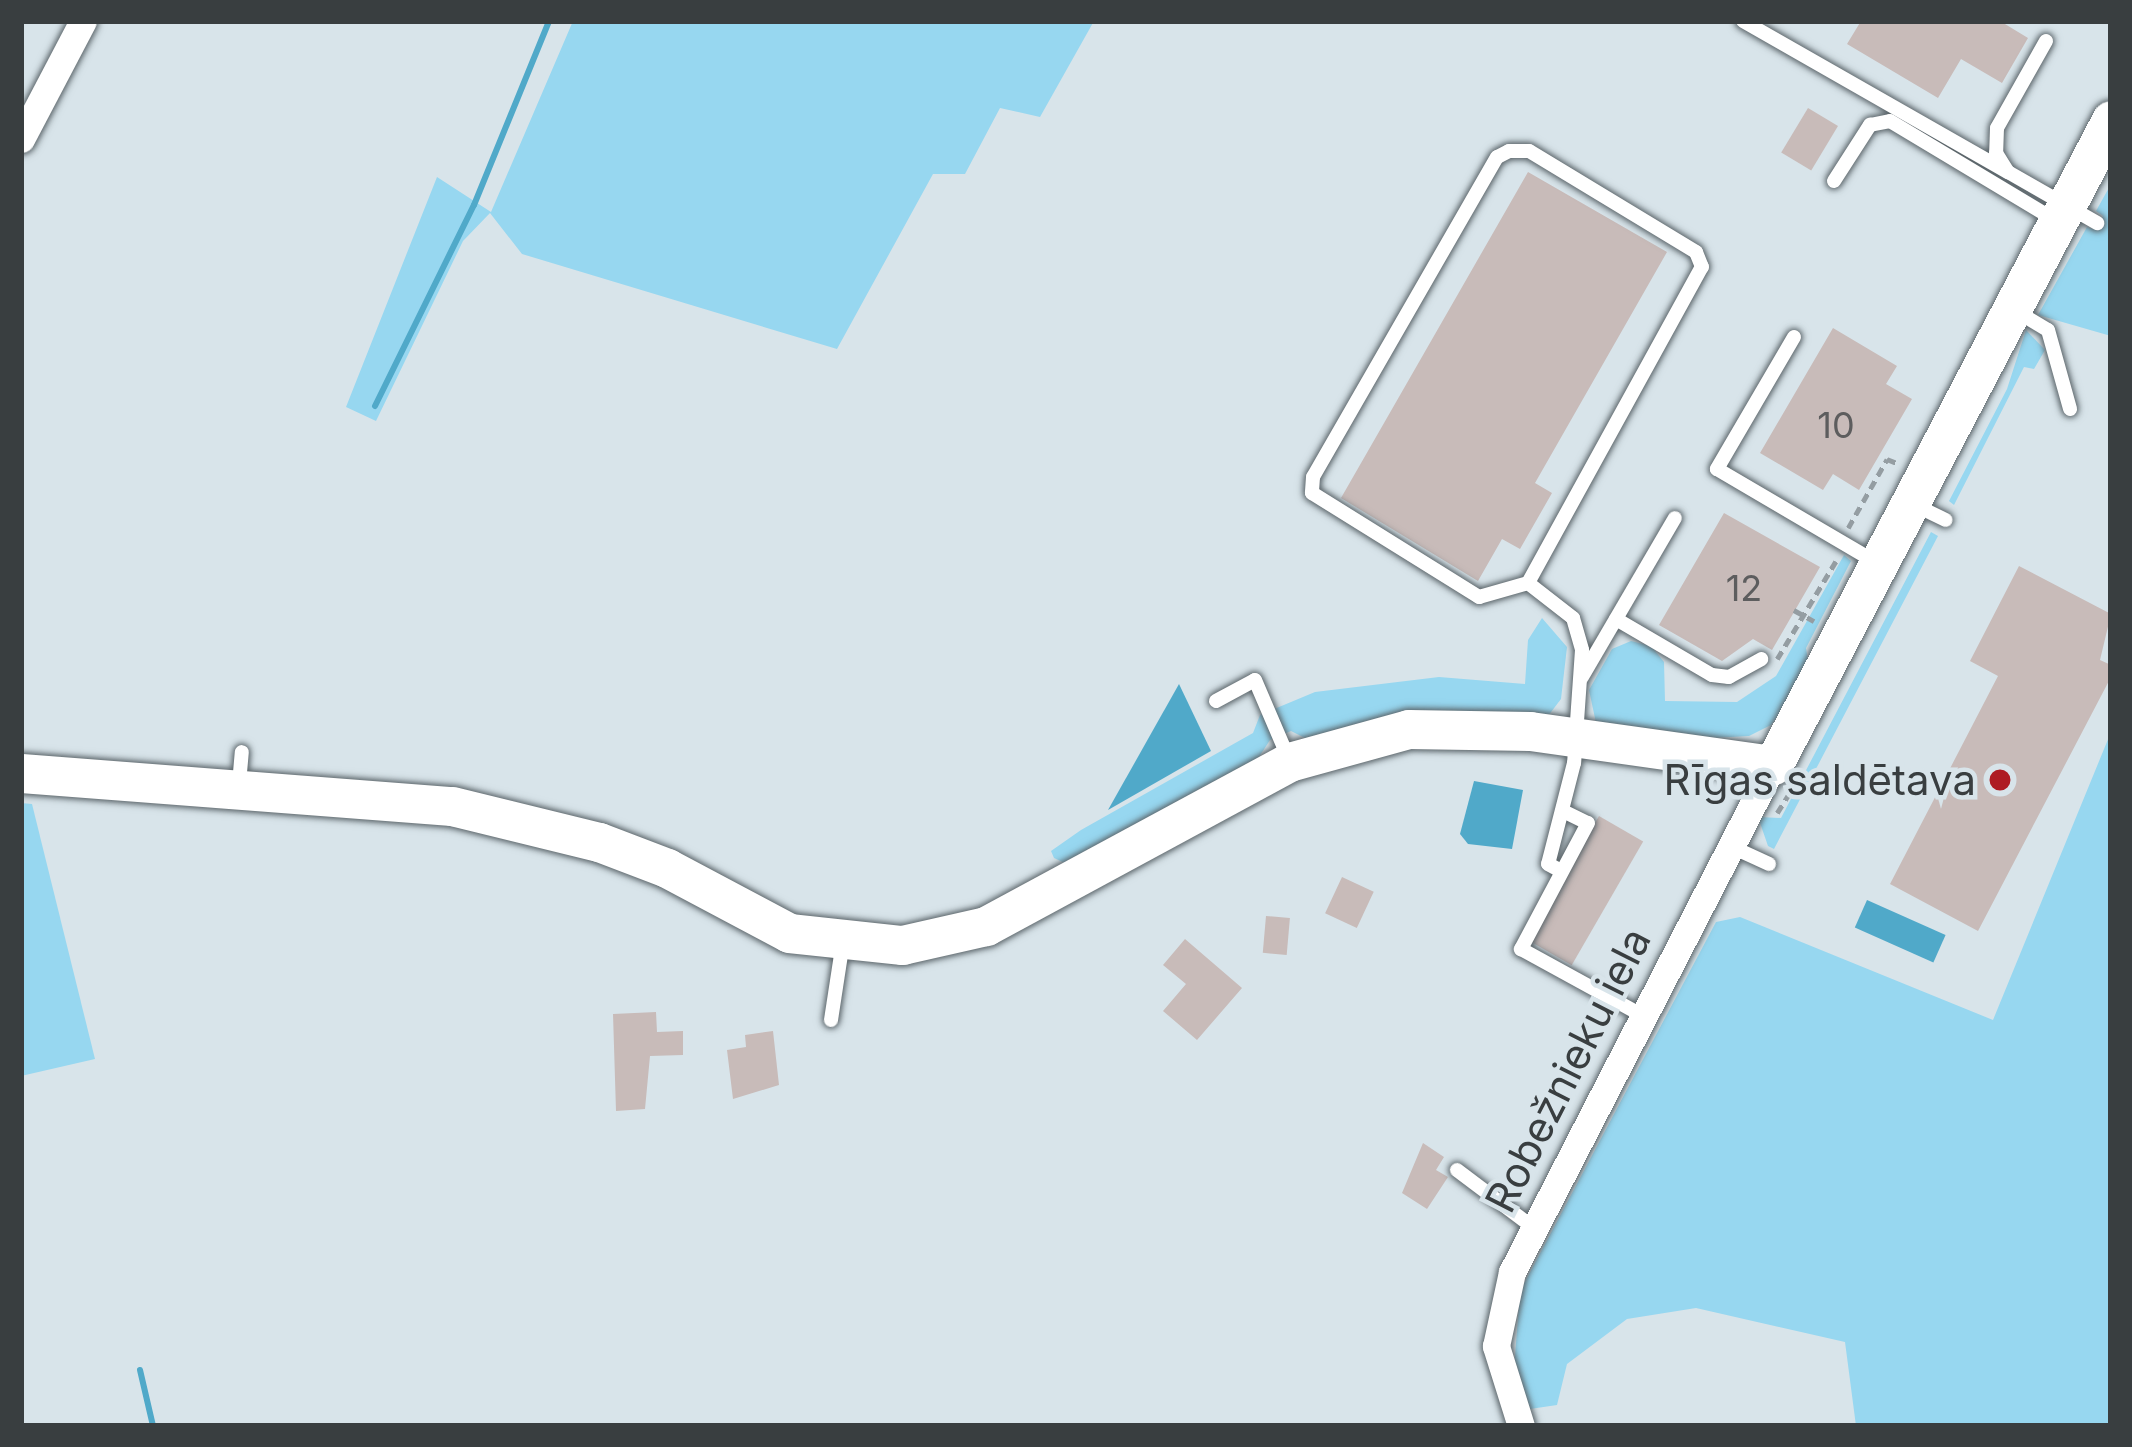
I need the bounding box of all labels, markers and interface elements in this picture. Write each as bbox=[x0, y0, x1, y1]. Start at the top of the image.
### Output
house number: 10 bbox=[1817, 404, 1855, 448]
house number: 12 bbox=[1726, 567, 1762, 611]
place label: Rīgas saldētava bbox=[1664, 755, 1976, 805]
marker: Rīgas saldētava bbox=[1987, 767, 2013, 793]
street label: Robežnieku iela bbox=[1475, 920, 1661, 1220]

